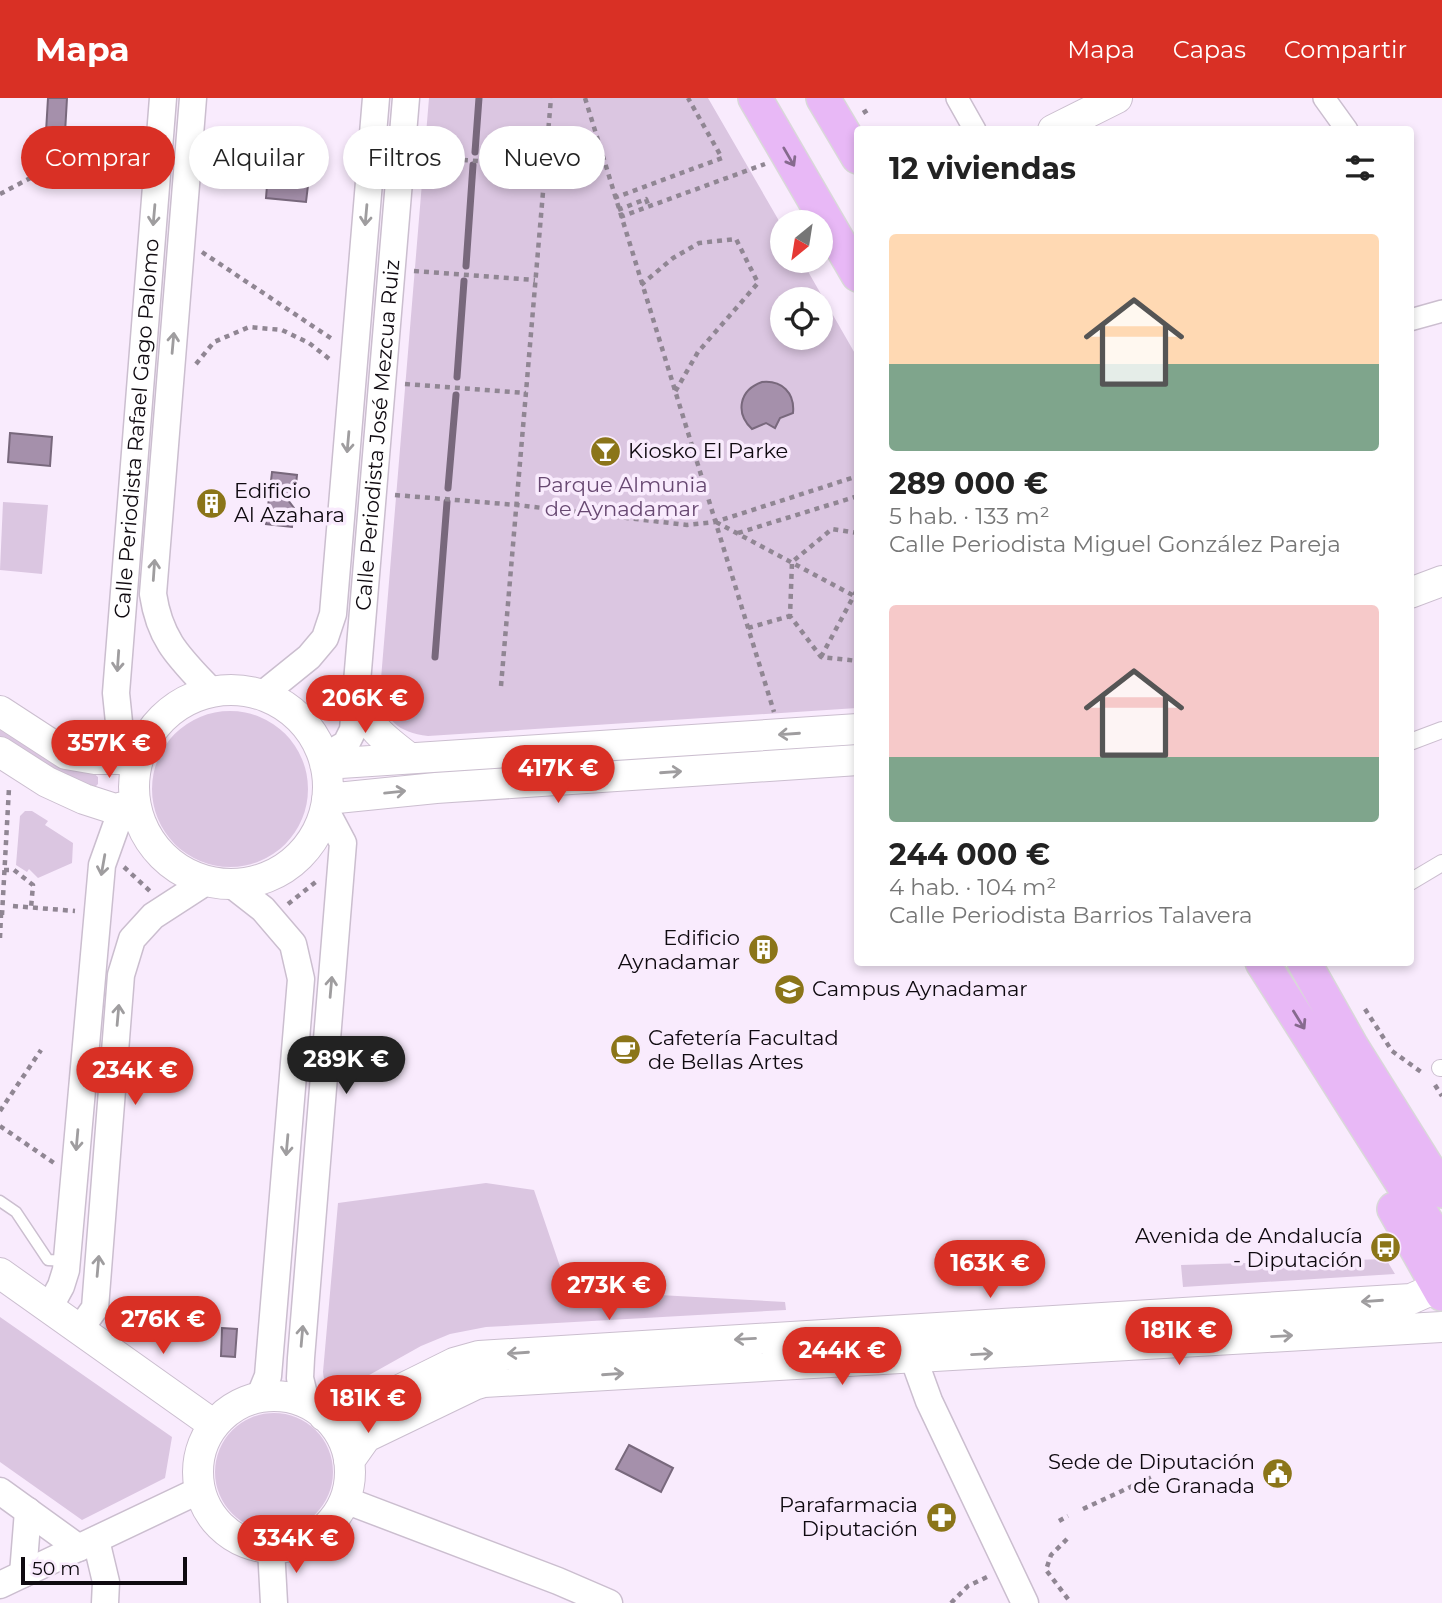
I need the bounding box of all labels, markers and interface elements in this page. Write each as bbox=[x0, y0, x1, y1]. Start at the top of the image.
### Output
text: Mapa bbox=[35, 29, 130, 69]
text: Mapa bbox=[1067, 35, 1135, 64]
text: Capas bbox=[1173, 35, 1246, 64]
text: Compartir bbox=[1284, 35, 1407, 64]
chip: Comprar bbox=[21, 126, 175, 189]
chip: Alquilar bbox=[189, 126, 329, 189]
chip: Filtros bbox=[343, 126, 465, 189]
chip: Nuevo bbox=[479, 126, 605, 189]
one-way arrow bbox=[783, 147, 797, 167]
icon: filters bbox=[1341, 149, 1379, 187]
text: 12 viviendas bbox=[889, 150, 1076, 187]
one-way arrow bbox=[147, 203, 160, 226]
one-way arrow bbox=[359, 203, 372, 226]
north arrow bbox=[770, 210, 833, 273]
map controls bbox=[770, 210, 833, 350]
street label: Calle Periodista Rafael Gago Palomo bbox=[109, 238, 164, 620]
street label: Calle Periodista José Mezcua Ruiz bbox=[350, 258, 404, 612]
icon: home bbox=[1071, 279, 1197, 405]
button: locate bbox=[770, 287, 833, 350]
one-way arrow bbox=[167, 332, 180, 355]
one-way arrow bbox=[341, 430, 354, 452]
bar icon: Kiosko El Parke bbox=[588, 434, 622, 468]
place label: Kiosko El Parke bbox=[628, 438, 788, 463]
text: 289 000 € bbox=[889, 465, 1048, 502]
park label: Parque Almunia de Aynadamar bbox=[536, 472, 708, 521]
place label: Edificio Al Azahara bbox=[234, 478, 345, 527]
building icon: Edificio Al Azahara bbox=[194, 486, 228, 520]
text: 5 hab. · 133 m² bbox=[889, 502, 1050, 530]
text: Calle Periodista Miguel González Pareja bbox=[889, 530, 1341, 558]
one-way arrow bbox=[148, 558, 161, 581]
one-way arrow bbox=[111, 650, 124, 672]
icon: home bbox=[1071, 650, 1197, 776]
pin: 206K € bbox=[308, 676, 422, 735]
text: 206K € bbox=[322, 684, 408, 712]
pin: 357K € bbox=[52, 720, 166, 780]
one-way arrow bbox=[778, 727, 801, 740]
text: 357K € bbox=[67, 729, 151, 757]
pin: 417K € bbox=[501, 746, 615, 805]
text: 417K € bbox=[518, 754, 598, 782]
one-way arrow bbox=[659, 765, 682, 778]
one-way arrow bbox=[383, 785, 406, 798]
text: 244 000 € bbox=[889, 836, 1050, 873]
one-way arrow bbox=[96, 853, 109, 876]
text: 4 hab. · 104 m² bbox=[889, 873, 1056, 901]
text: Calle Periodista Barrios Talavera bbox=[889, 901, 1253, 929]
place label: Edificio Aynadamar bbox=[618, 925, 740, 974]
building icon: Edificio Aynadamar bbox=[746, 933, 780, 967]
school or university icon: Campus Aynadamar bbox=[772, 972, 806, 1006]
one-way arrow bbox=[325, 976, 338, 999]
place label: Campus Aynadamar bbox=[812, 976, 1028, 1001]
one-way arrow bbox=[112, 1004, 125, 1026]
one-way arrow bbox=[1292, 1010, 1306, 1030]
place label: Cafetería Facultad de Bellas Artes bbox=[648, 1025, 839, 1074]
cafe icon: Cafetería Facultad de Bellas Artes bbox=[608, 1033, 642, 1067]
pin: 289K € bbox=[289, 1037, 403, 1096]
text: 289K € bbox=[303, 1045, 389, 1073]
pin: 234K € bbox=[78, 1048, 192, 1107]
text: 234K € bbox=[92, 1056, 178, 1084]
one-way arrow bbox=[70, 1128, 83, 1151]
one-way arrow bbox=[280, 1133, 293, 1155]
place label: Avenida de Andalucía - Diputación bbox=[1135, 1223, 1363, 1272]
bus stop icon: Avenida de Andalucía - Diputación bbox=[1369, 1231, 1403, 1265]
pin: 163K € bbox=[933, 1240, 1047, 1300]
text: 163K € bbox=[950, 1249, 1030, 1277]
one-way arrow bbox=[92, 1255, 105, 1278]
pin: 273K € bbox=[552, 1262, 666, 1322]
text: 273K € bbox=[567, 1271, 651, 1299]
one-way arrow bbox=[1361, 1295, 1384, 1308]
pin: 276K € bbox=[106, 1296, 220, 1356]
text: 276K € bbox=[121, 1305, 205, 1333]
pin: 181K € bbox=[1122, 1308, 1236, 1367]
text: 181K € bbox=[1141, 1316, 1217, 1344]
one-way arrow bbox=[296, 1325, 309, 1348]
pin: 244K € bbox=[785, 1328, 899, 1387]
one-way arrow bbox=[1270, 1329, 1293, 1342]
one-way arrow bbox=[734, 1333, 757, 1346]
text: 244K € bbox=[798, 1336, 886, 1364]
one-way arrow bbox=[507, 1347, 530, 1360]
one-way arrow bbox=[970, 1347, 992, 1360]
one-way arrow bbox=[601, 1367, 624, 1380]
pin: 181K € bbox=[311, 1376, 425, 1435]
text: 181K € bbox=[330, 1384, 406, 1412]
place label: Sede de Diputación de Granada bbox=[1048, 1449, 1255, 1498]
public building icon: Sede de Diputación de Granada bbox=[1261, 1457, 1295, 1491]
place label: Parafarmacia Diputación bbox=[779, 1492, 918, 1541]
pharmacy icon: Parafarmacia Diputación bbox=[924, 1500, 958, 1534]
pin: 334K € bbox=[239, 1516, 353, 1575]
text: 334K € bbox=[253, 1524, 339, 1552]
scale bar bbox=[21, 1554, 187, 1586]
text: 50 m bbox=[32, 1557, 80, 1580]

